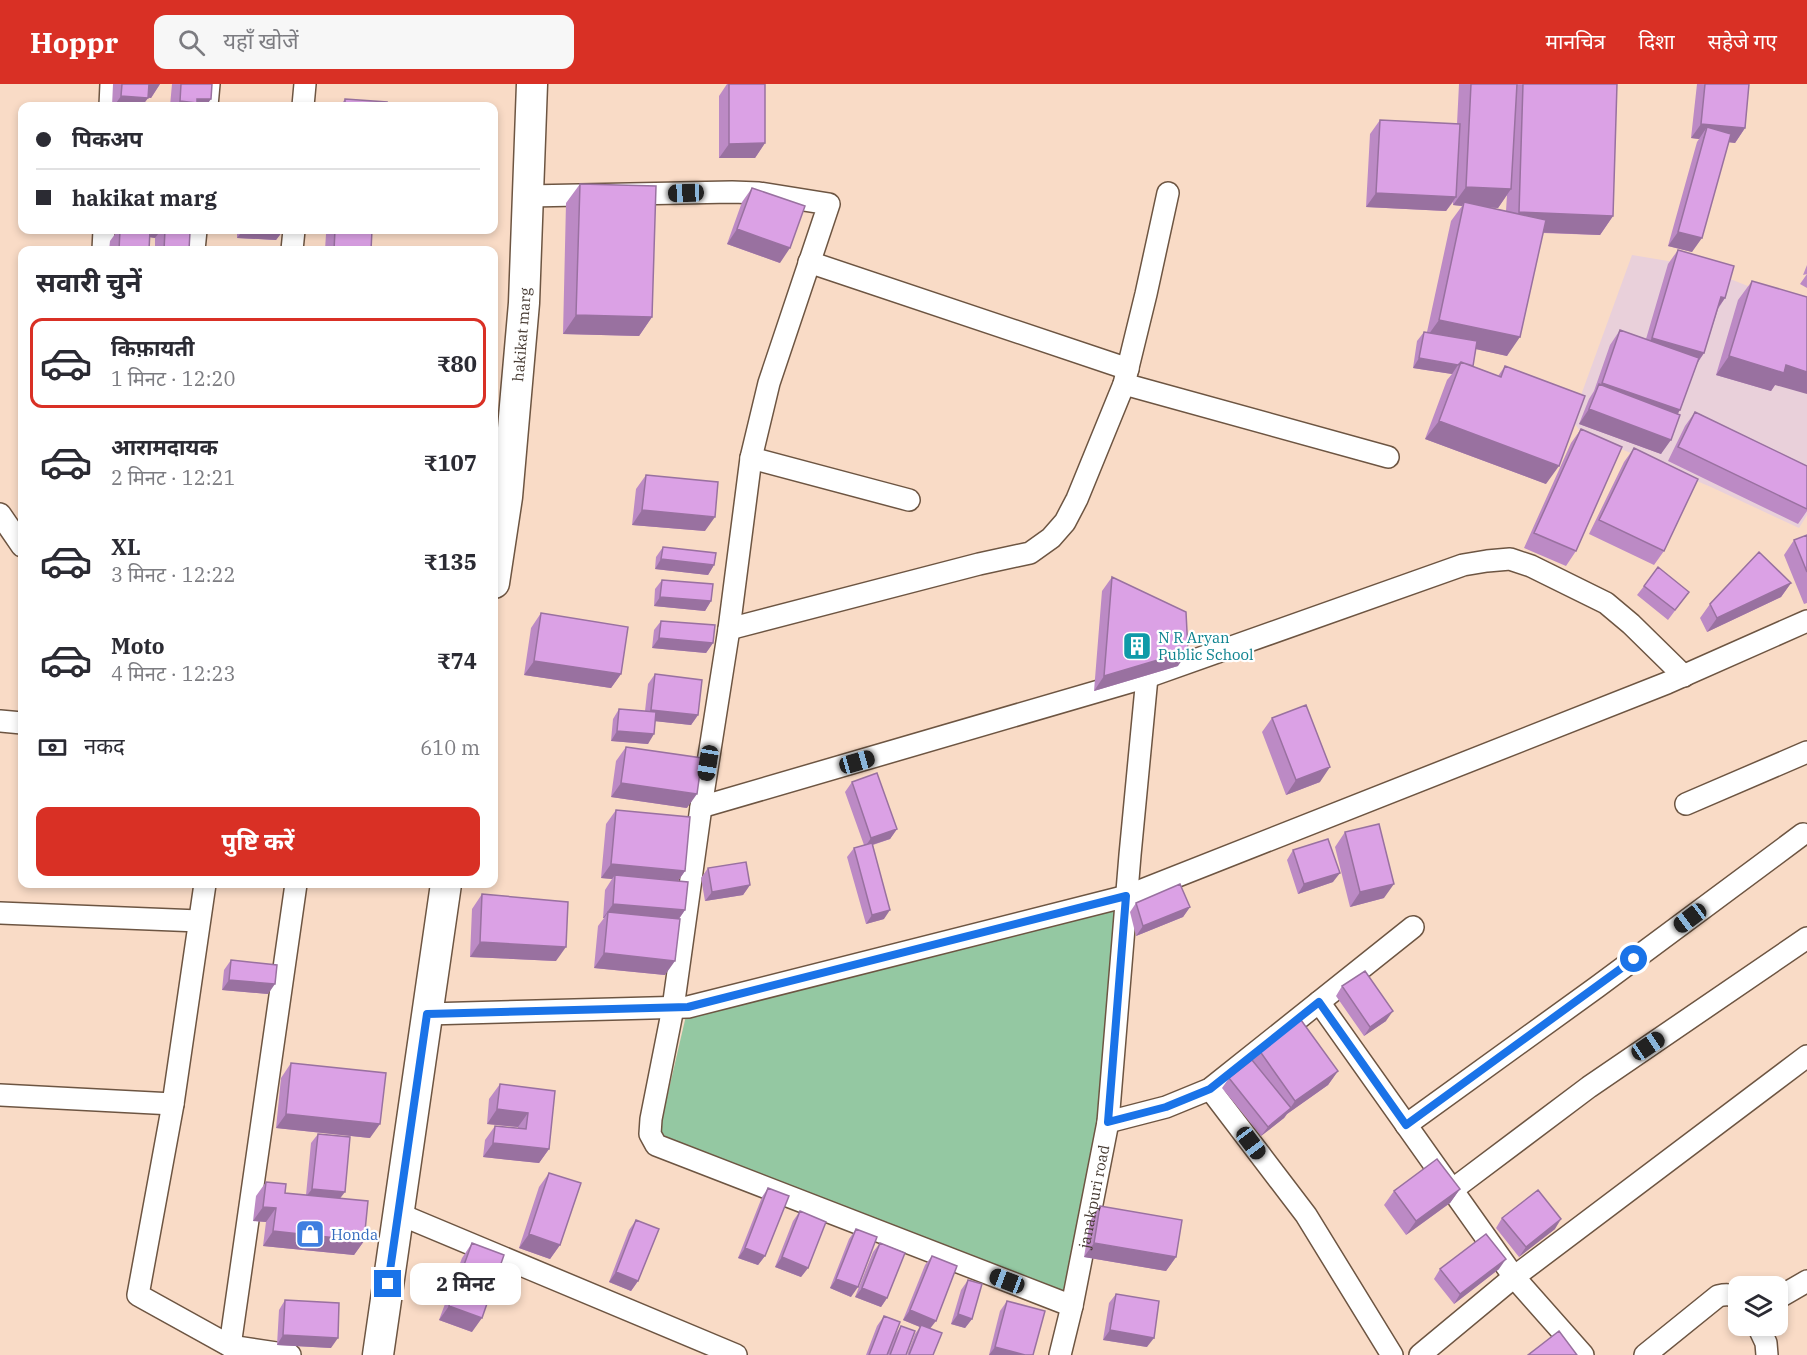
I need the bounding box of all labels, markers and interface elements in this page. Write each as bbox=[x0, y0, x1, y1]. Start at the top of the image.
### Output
search box bbox=[154, 15, 574, 69]
text: Hoppr bbox=[30, 24, 118, 61]
icon: search bbox=[175, 26, 208, 59]
text: यहाँ खोजें bbox=[223, 26, 299, 55]
text: मानचित्र bbox=[1545, 27, 1605, 55]
text: दिशा bbox=[1638, 27, 1675, 55]
text: सहेजे गए bbox=[1708, 27, 1777, 55]
text: पिकअप bbox=[72, 124, 143, 153]
text: hakikat marg bbox=[72, 183, 217, 212]
car bbox=[668, 183, 704, 203]
text: सवारी चुनें bbox=[36, 264, 142, 299]
street label: hakikat marg bbox=[508, 287, 534, 382]
text: किफ़ायती bbox=[111, 333, 195, 362]
icon: car bbox=[39, 336, 93, 390]
text: ₹80 bbox=[436, 349, 477, 378]
text: 1 मिनट · 12:20 bbox=[111, 365, 235, 392]
text: आरामदायक bbox=[111, 432, 218, 461]
icon: car bbox=[39, 435, 93, 489]
text: ₹107 bbox=[423, 448, 477, 477]
text: 2 मिनट · 12:21 bbox=[111, 464, 235, 491]
text: XL bbox=[111, 532, 141, 561]
icon: car bbox=[39, 534, 93, 588]
text: ₹135 bbox=[423, 547, 477, 576]
text: 3 मिनट · 12:22 bbox=[111, 561, 235, 588]
place label: N R Aryan Public School bbox=[1158, 628, 1254, 664]
building icon: N R Aryan Public School bbox=[1121, 630, 1153, 662]
text: Moto bbox=[111, 631, 165, 660]
icon: car bbox=[39, 633, 93, 687]
text: ₹74 bbox=[436, 646, 477, 675]
text: 4 मिनट · 12:23 bbox=[111, 660, 235, 687]
icon: cash bbox=[36, 731, 69, 764]
text: नकद bbox=[84, 731, 125, 760]
text: 610 m bbox=[420, 734, 480, 761]
car bbox=[696, 744, 720, 782]
car bbox=[837, 748, 877, 776]
button: पुष्टि करें bbox=[36, 807, 480, 876]
car bbox=[1670, 900, 1710, 936]
route start bbox=[1620, 945, 1647, 972]
car bbox=[1628, 1028, 1668, 1064]
car bbox=[1233, 1123, 1269, 1163]
street label: janakpuri road bbox=[1074, 1143, 1113, 1251]
shop icon: Honda bbox=[294, 1218, 326, 1250]
place label: Honda bbox=[331, 1225, 378, 1244]
callout: 2 मिनट bbox=[409, 1263, 520, 1305]
car bbox=[987, 1266, 1027, 1296]
route end bbox=[374, 1270, 401, 1297]
text: 2 मिनट bbox=[436, 1270, 495, 1297]
map controls bbox=[1728, 1276, 1788, 1336]
button: layers bbox=[1728, 1276, 1788, 1336]

